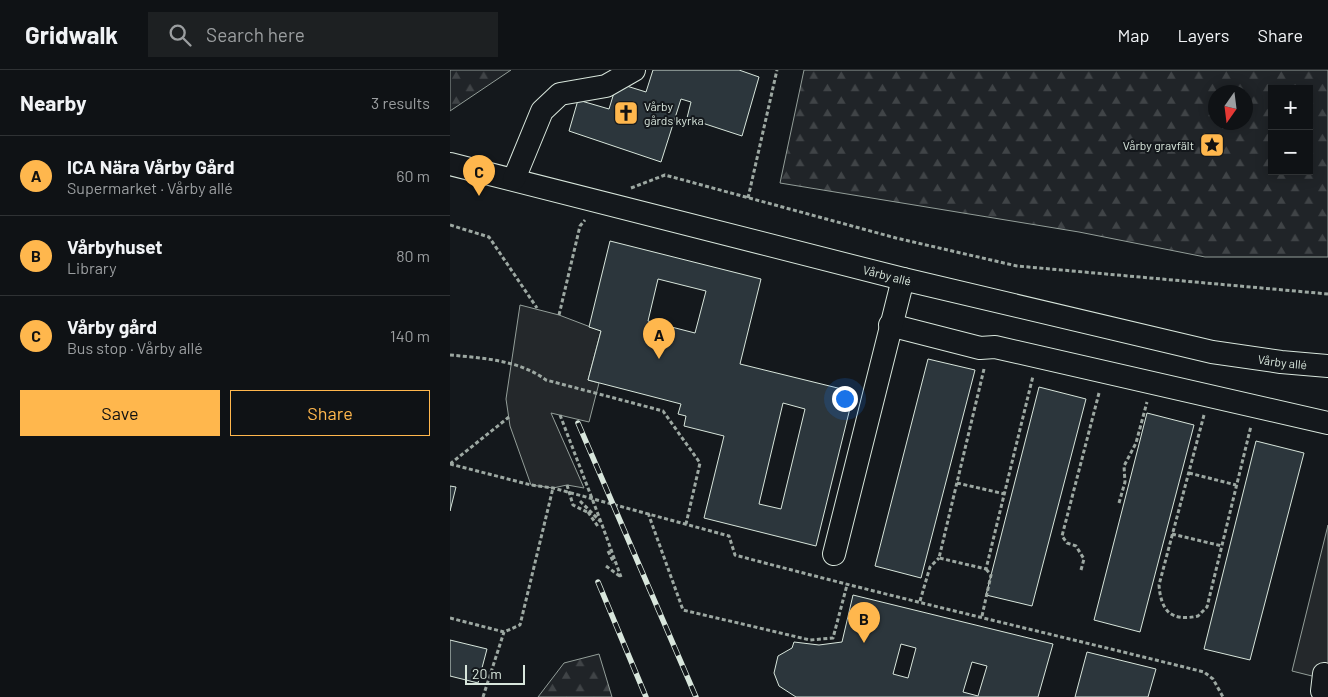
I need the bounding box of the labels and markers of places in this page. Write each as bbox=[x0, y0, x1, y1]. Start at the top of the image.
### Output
place label: Vårby gårds kyrka bbox=[644, 99, 704, 127]
church icon: Vårby gårds kyrka bbox=[613, 100, 639, 126]
place icon: Vårby gravfält bbox=[1199, 132, 1225, 158]
place label: Vårby gravfält bbox=[1123, 138, 1194, 152]
pin: C bbox=[463, 155, 495, 196]
pin: A bbox=[643, 318, 675, 359]
pin: B bbox=[848, 602, 880, 643]

